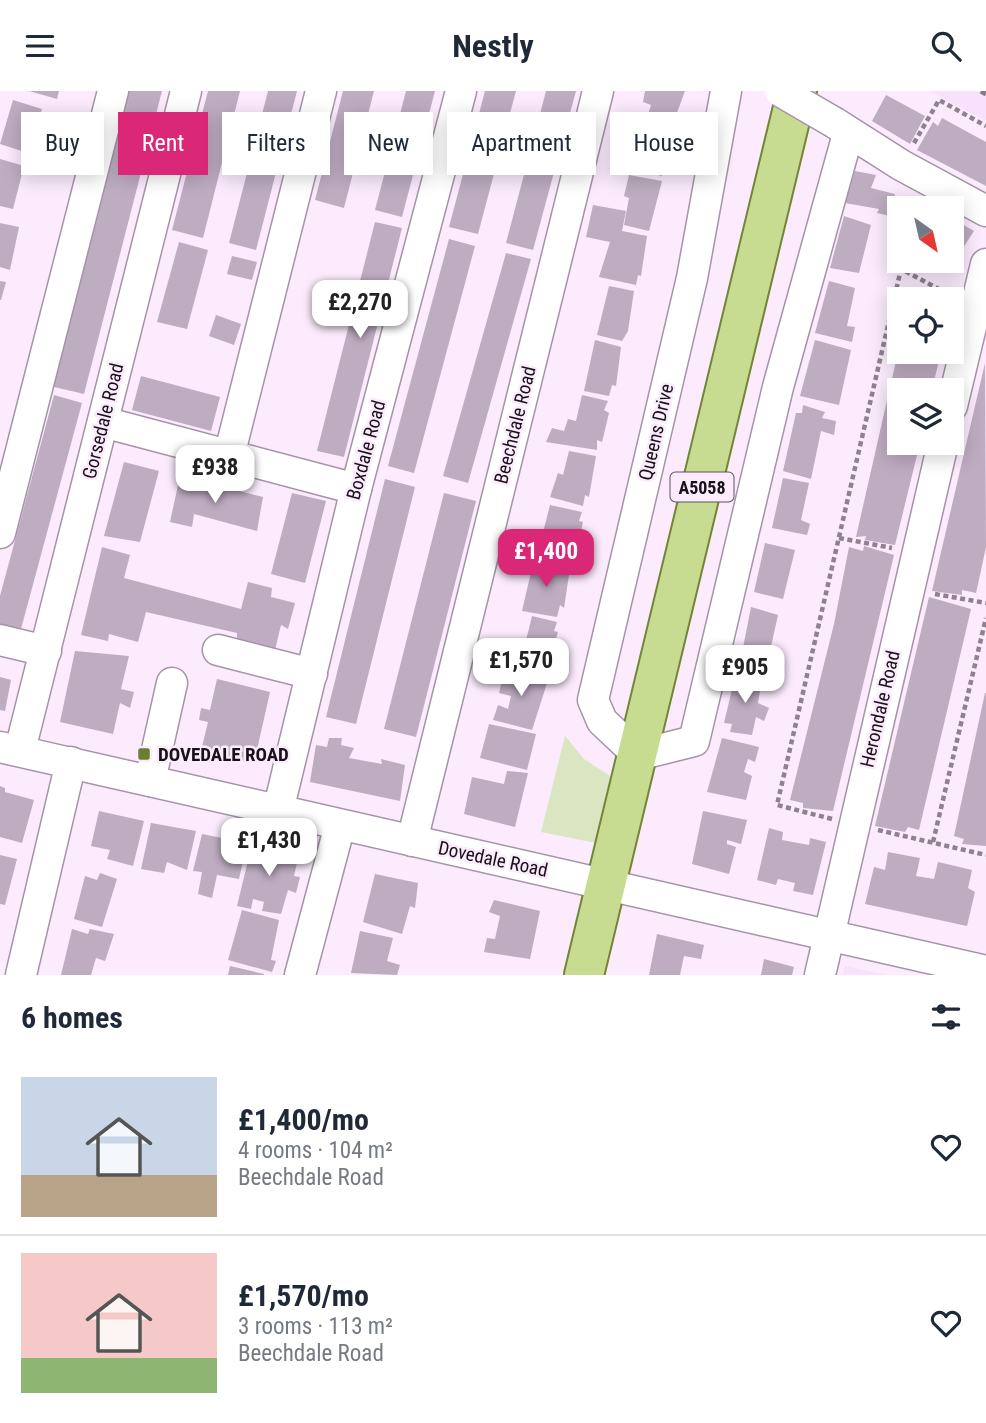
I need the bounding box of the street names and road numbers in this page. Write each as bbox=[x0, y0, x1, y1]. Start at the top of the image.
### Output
street label: Gorsedale Road bbox=[78, 361, 128, 481]
street label: Beechdale Road bbox=[489, 364, 541, 486]
street label: Queens Drive bbox=[634, 381, 678, 483]
street label: Boxdale Road bbox=[342, 398, 390, 502]
road number: A5058 bbox=[670, 473, 734, 501]
street label: Herondale Road bbox=[855, 648, 905, 770]
street label: Dovedale Road bbox=[436, 836, 550, 882]

